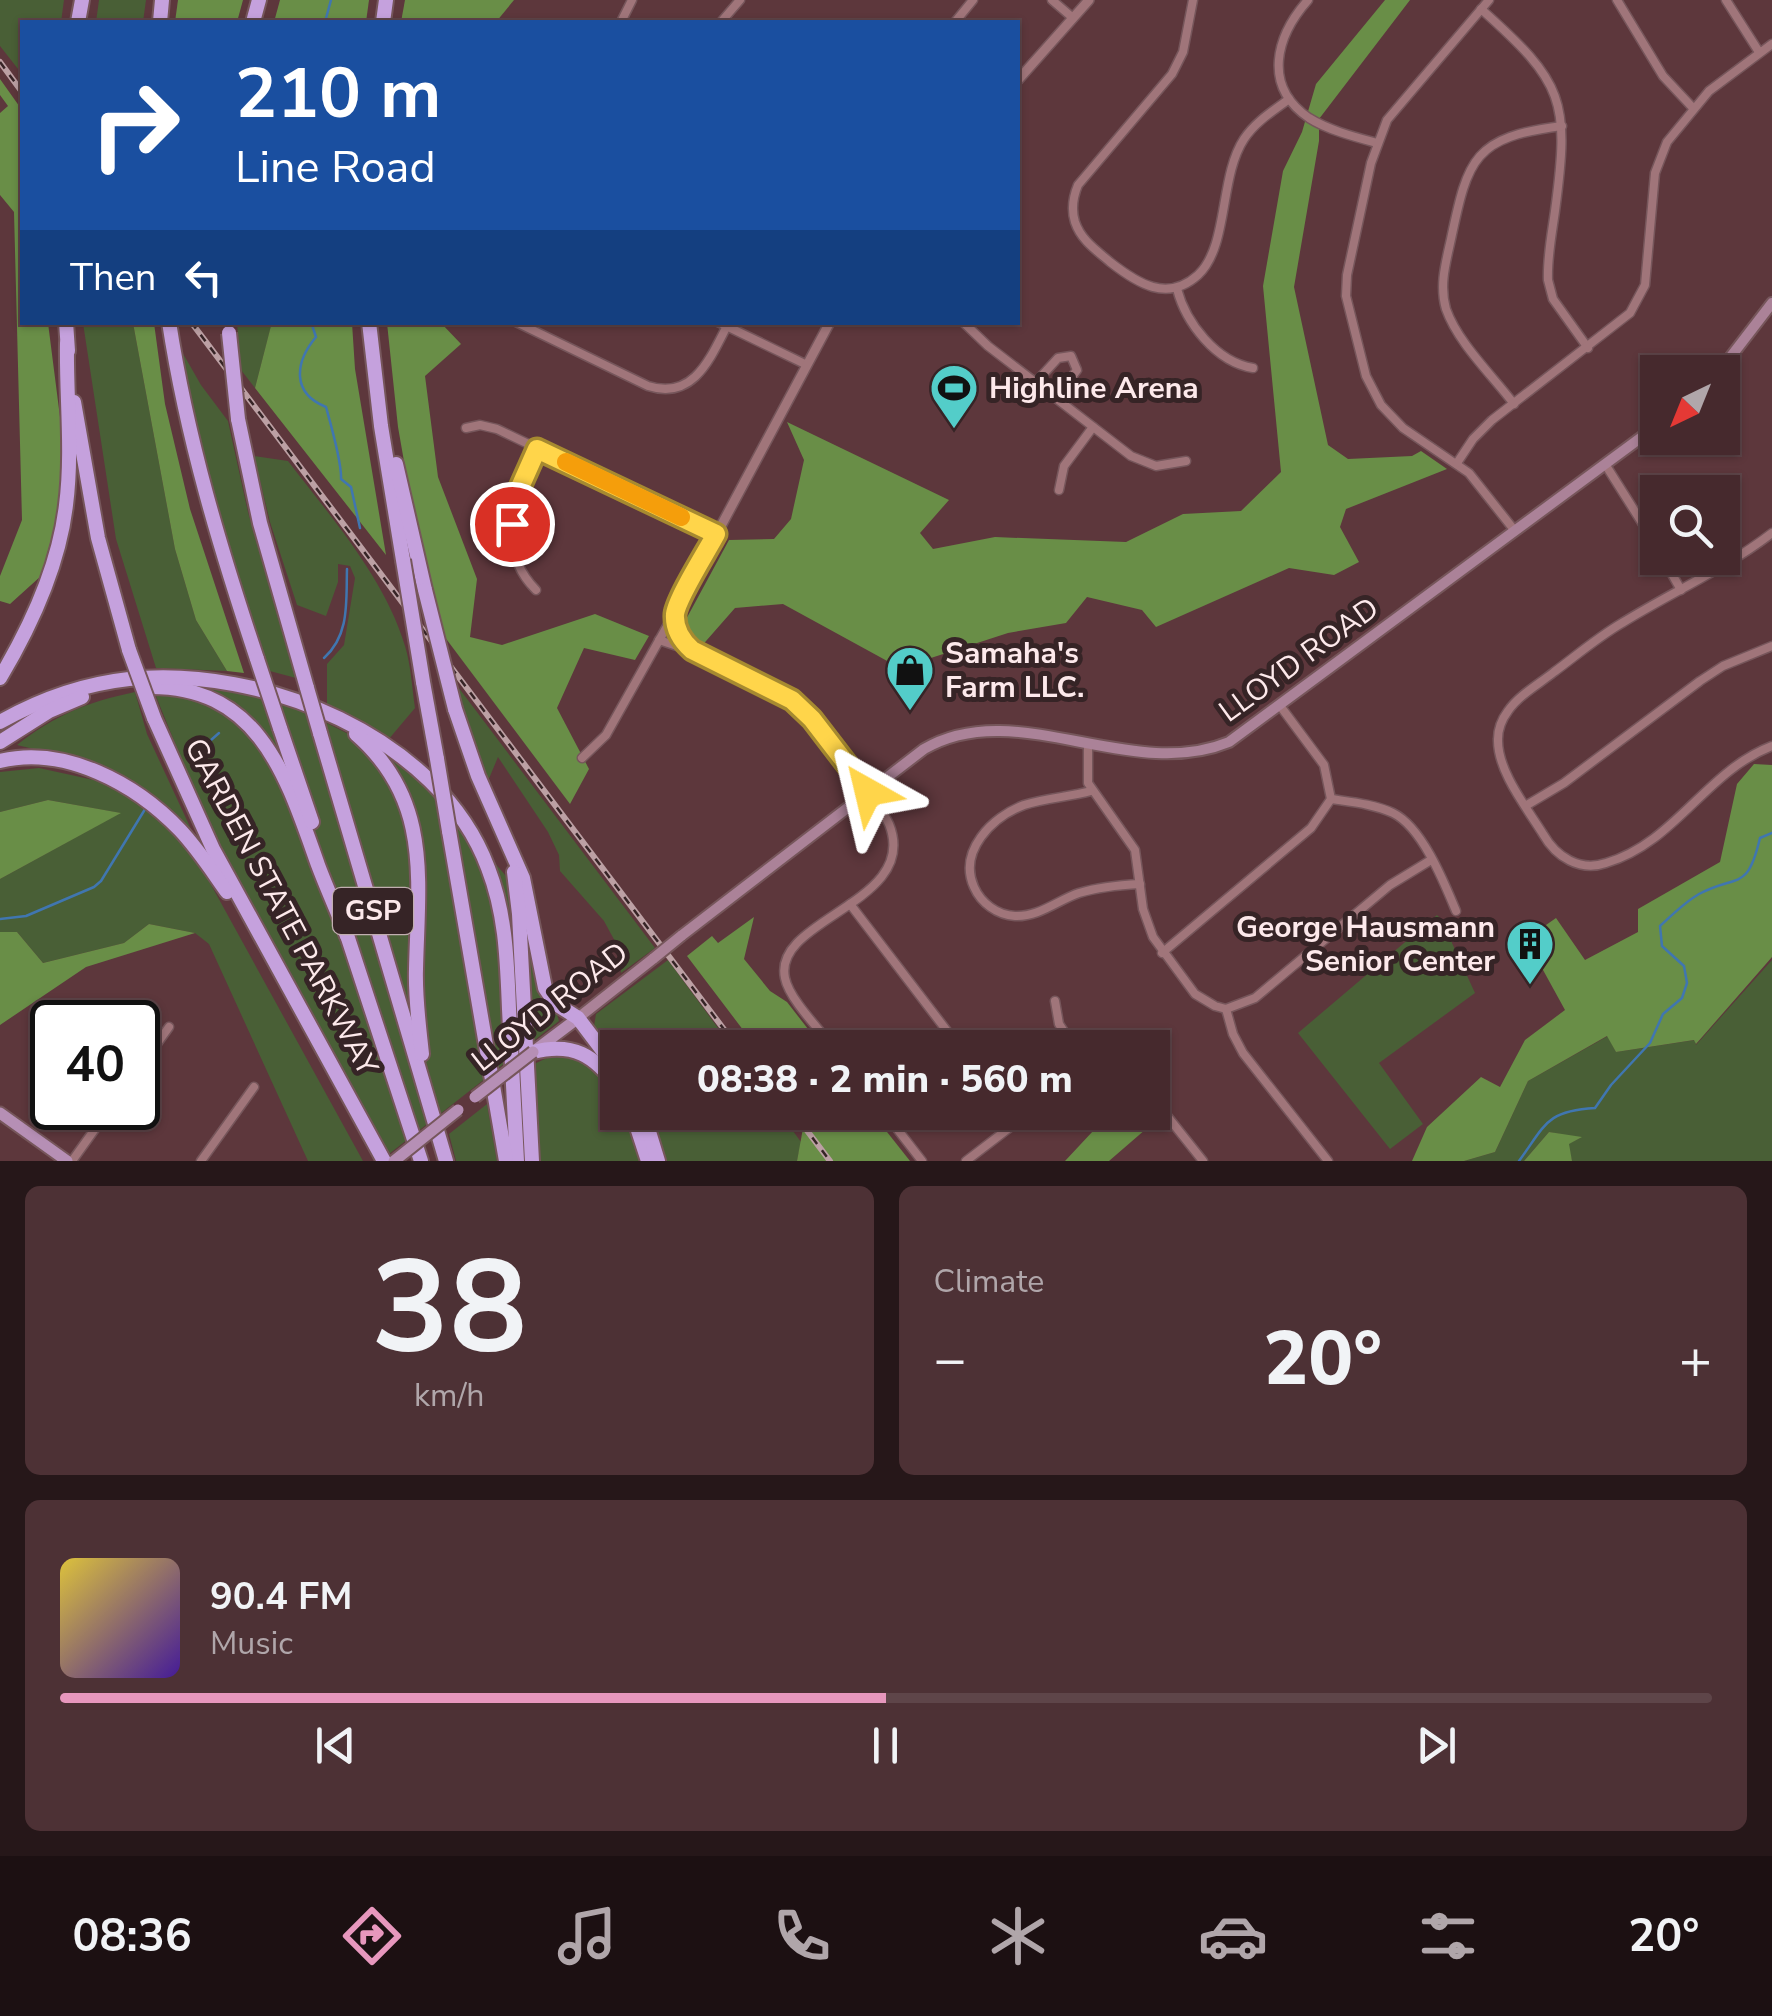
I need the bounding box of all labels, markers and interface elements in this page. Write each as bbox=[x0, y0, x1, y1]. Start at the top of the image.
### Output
text: 210 m bbox=[235, 46, 441, 142]
icon: right bbox=[70, 60, 200, 190]
text: Line Road bbox=[235, 137, 436, 198]
icon: left bbox=[176, 250, 231, 305]
text: Then bbox=[70, 252, 156, 303]
north arrow bbox=[1640, 355, 1740, 455]
map controls bbox=[1640, 355, 1740, 575]
sports icon: Highline Arena bbox=[928, 362, 980, 430]
place label: Highline Arena bbox=[989, 368, 1199, 409]
button: search bbox=[1640, 475, 1740, 575]
pin bbox=[470, 482, 555, 567]
icon: arrive bbox=[485, 497, 540, 552]
street label: LLOYD ROAD bbox=[1211, 588, 1387, 732]
place label: Samaha's Farm LLC. bbox=[945, 633, 1085, 708]
shop icon: Samaha's Farm LLC. bbox=[884, 644, 936, 712]
street label: GARDEN STATE PARKWAY bbox=[175, 731, 388, 1084]
position arrow bbox=[816, 740, 920, 844]
road number: GSP bbox=[333, 888, 413, 934]
place label: George Hausmann Senior Center bbox=[1236, 907, 1495, 982]
building icon: George Hausmann Senior Center bbox=[1504, 918, 1556, 986]
street label: LLOYD ROAD bbox=[463, 933, 637, 1081]
speed limit sign: 40 bbox=[30, 1000, 160, 1130]
text: 08:38 · 2 min · 560 m bbox=[697, 1054, 1073, 1105]
text: 38 bbox=[371, 1220, 527, 1397]
text: Climate bbox=[934, 1260, 1044, 1303]
text: 20° bbox=[1263, 1308, 1382, 1410]
text: − bbox=[934, 1322, 967, 1397]
text: + bbox=[1679, 1322, 1712, 1397]
text: km/h bbox=[414, 1374, 485, 1417]
text: 90.4 FM bbox=[210, 1571, 352, 1622]
text: Music bbox=[210, 1622, 293, 1665]
icon: previous bbox=[308, 1718, 363, 1773]
icon: pause bbox=[858, 1718, 913, 1773]
icon: next bbox=[1409, 1718, 1464, 1773]
icon: directions bbox=[337, 1901, 407, 1971]
icon: music bbox=[552, 1901, 622, 1971]
icon: phone bbox=[767, 1901, 837, 1971]
icon: climate bbox=[983, 1901, 1053, 1971]
icon: car bbox=[1198, 1901, 1268, 1971]
icon: filters bbox=[1413, 1901, 1483, 1971]
text: 08:36 bbox=[73, 1906, 192, 1967]
text: 20° bbox=[1628, 1906, 1699, 1967]

